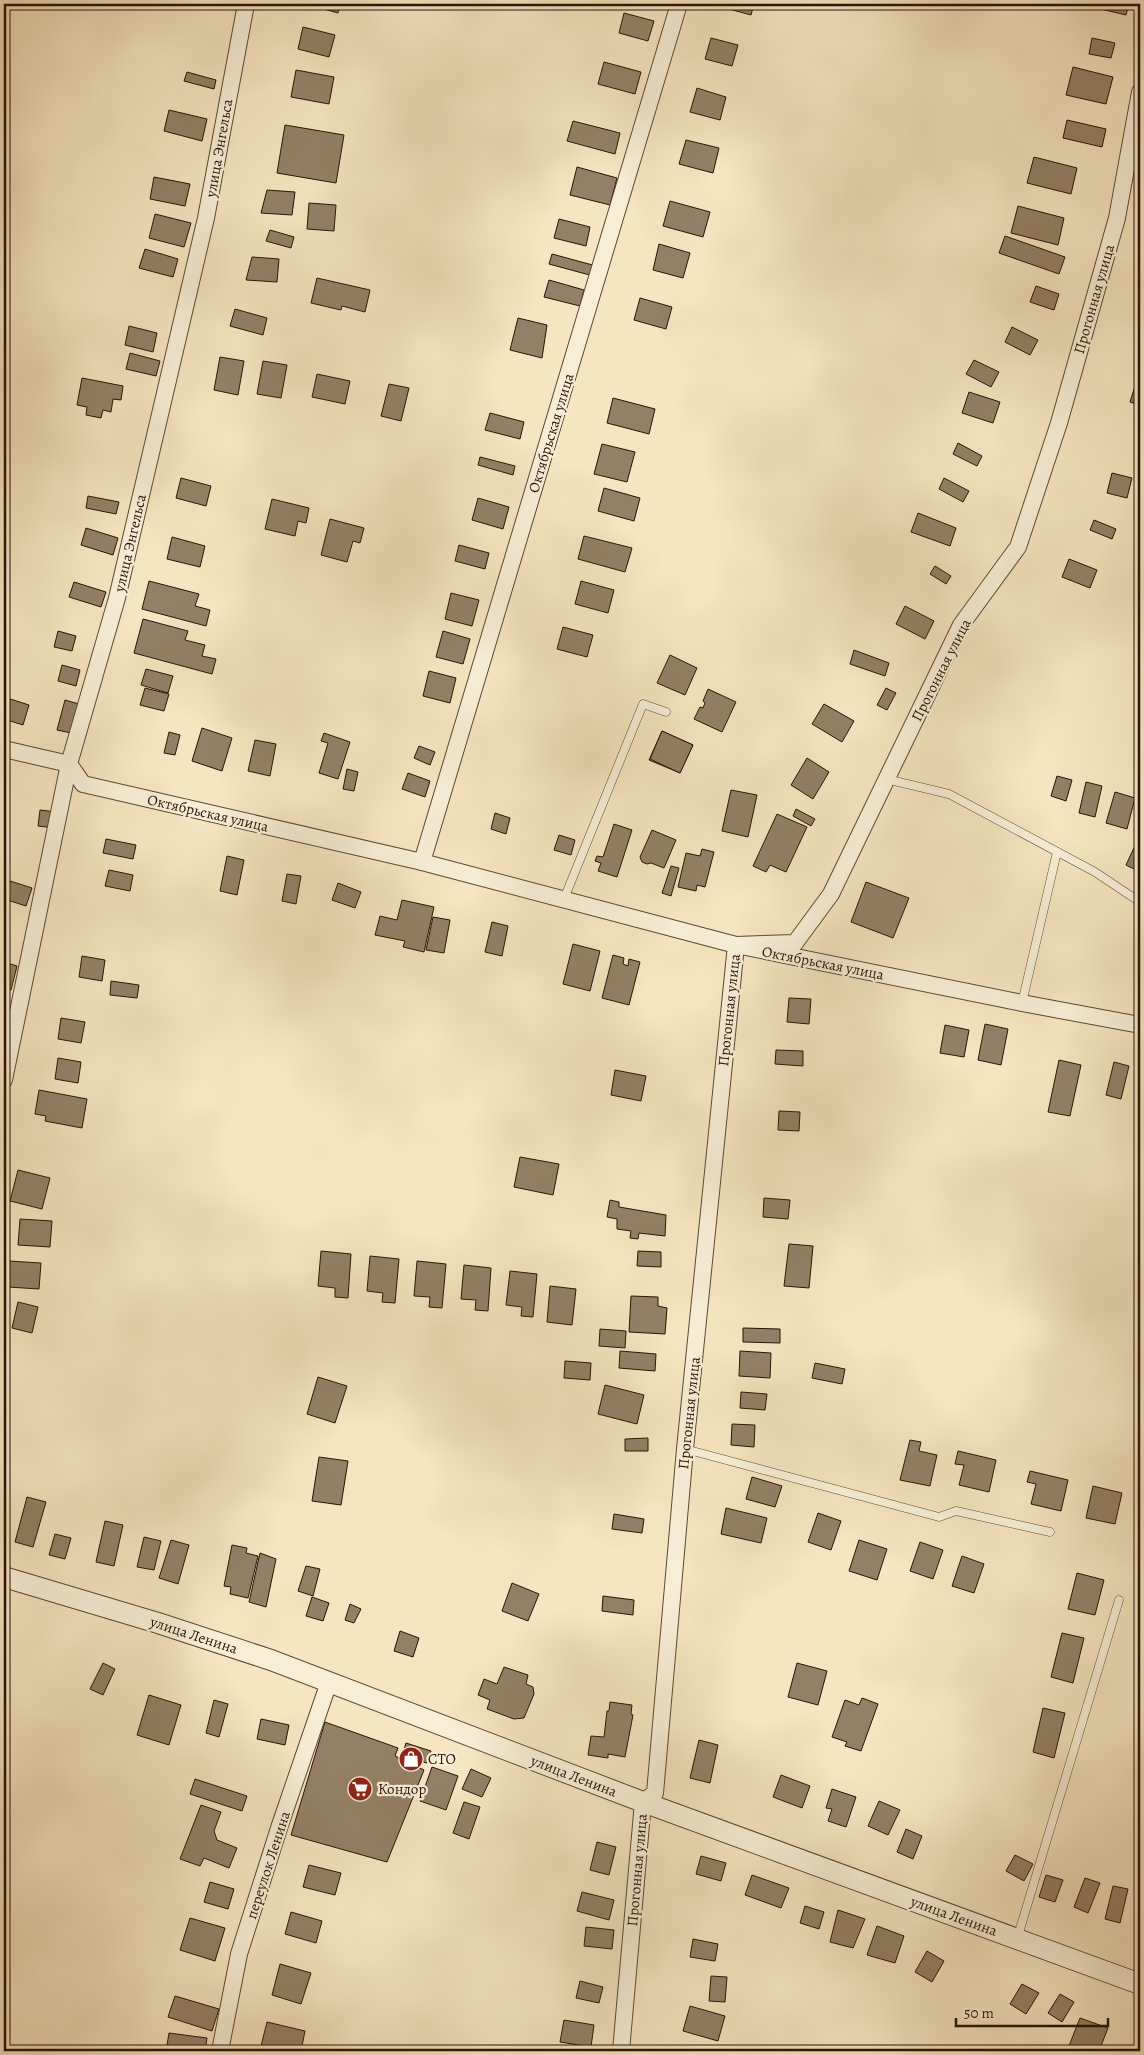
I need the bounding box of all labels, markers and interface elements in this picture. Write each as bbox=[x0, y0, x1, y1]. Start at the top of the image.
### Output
street label: улица Энгельса bbox=[200, 97, 238, 200]
street label: Прогонная улица bbox=[1069, 242, 1119, 356]
street label: Октябрьская улица bbox=[523, 371, 579, 495]
street label: улица Энгельса bbox=[109, 492, 151, 595]
street label: Прогонная улица bbox=[906, 615, 976, 725]
street label: Октябрьская улица bbox=[145, 789, 271, 837]
street label: Октябрьская улица bbox=[760, 941, 886, 985]
street label: Прогонная улица bbox=[713, 953, 745, 1067]
street label: Прогонная улица bbox=[673, 1356, 705, 1470]
street label: улица Ленина bbox=[147, 1611, 240, 1659]
shop icon: СТО bbox=[398, 1746, 424, 1772]
place label: СТО bbox=[428, 1749, 456, 1769]
street label: улица Ленина bbox=[527, 1750, 620, 1802]
supermarket icon: Кондор bbox=[347, 1776, 373, 1802]
place label: Кондор bbox=[378, 1779, 426, 1799]
street label: переулок Ленина bbox=[241, 1808, 295, 1921]
street label: Прогонная улица bbox=[622, 1813, 652, 1927]
street label: улица Ленина bbox=[907, 1891, 1000, 1941]
scale bar bbox=[956, 1995, 1109, 2027]
text: 50 m bbox=[964, 2003, 994, 2023]

